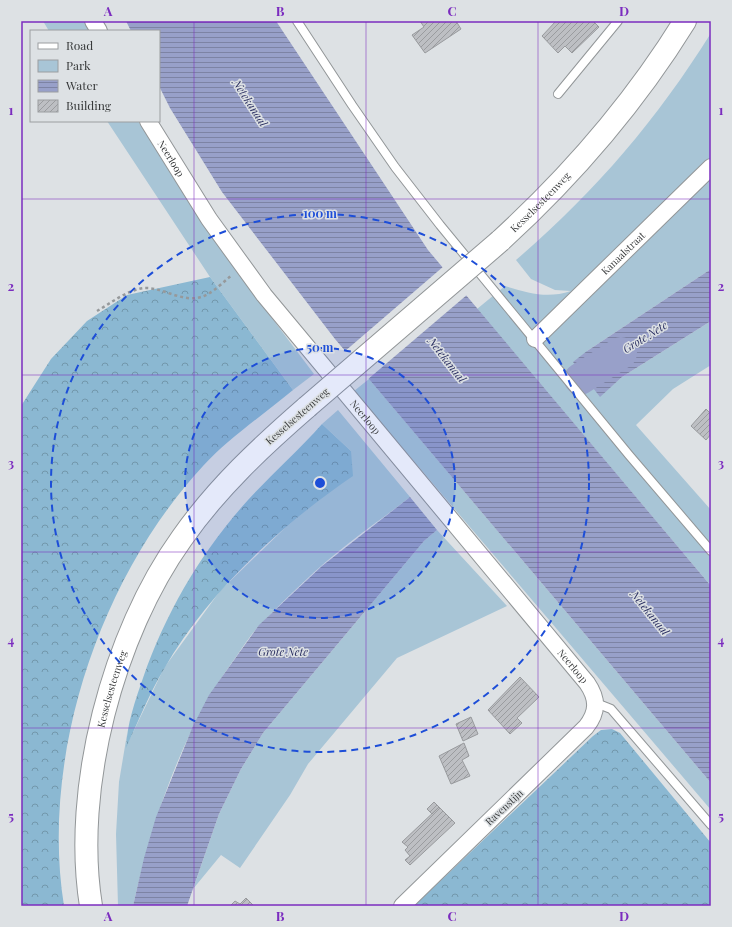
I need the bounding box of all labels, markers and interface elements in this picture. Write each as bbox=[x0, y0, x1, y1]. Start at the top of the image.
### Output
text: A bbox=[103, 2, 113, 19]
text: B bbox=[276, 2, 285, 19]
text: C bbox=[447, 2, 457, 19]
text: D bbox=[619, 2, 629, 19]
legend bbox=[30, 30, 160, 122]
text: Road bbox=[66, 37, 93, 53]
text: Park bbox=[66, 57, 91, 73]
water label: Netekanaal bbox=[229, 75, 272, 130]
text: Water bbox=[65, 77, 99, 93]
text: Building bbox=[66, 97, 112, 113]
text: 1 bbox=[9, 101, 14, 118]
text: 1 bbox=[719, 101, 724, 118]
street label: Neerloop bbox=[155, 137, 188, 180]
street label: Kesselsesteenweg bbox=[507, 168, 574, 235]
text: 100 m bbox=[303, 205, 337, 221]
street label: Kanaalstraat bbox=[598, 228, 648, 278]
text: 2 bbox=[8, 277, 15, 294]
text: 2 bbox=[718, 277, 725, 294]
water label: Grote Nete bbox=[620, 317, 670, 356]
water label: Netekanaal bbox=[424, 333, 470, 386]
text: 50 m bbox=[307, 339, 334, 355]
street label: Kesselsesteenweg bbox=[262, 384, 332, 448]
street label: Neerloop bbox=[347, 397, 384, 437]
text: 3 bbox=[8, 454, 14, 471]
text: 3 bbox=[718, 454, 724, 471]
centre of rings bbox=[313, 476, 327, 490]
water label: Netekanaal bbox=[627, 586, 674, 639]
text: 4 bbox=[8, 631, 15, 648]
text: 4 bbox=[718, 631, 725, 648]
water label: Grote Nete bbox=[258, 644, 308, 659]
street label: Neerloop bbox=[554, 646, 591, 686]
street label: Kesselsesteenweg bbox=[93, 648, 130, 729]
street label: Ravenstijn bbox=[482, 786, 526, 828]
text: 5 bbox=[8, 807, 14, 824]
text: 5 bbox=[718, 807, 724, 824]
text: A bbox=[103, 907, 113, 924]
text: B bbox=[276, 907, 285, 924]
text: C bbox=[447, 907, 457, 924]
text: D bbox=[619, 907, 629, 924]

